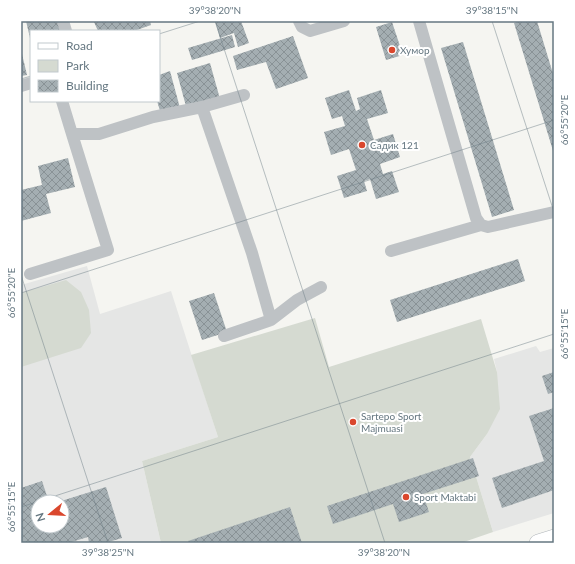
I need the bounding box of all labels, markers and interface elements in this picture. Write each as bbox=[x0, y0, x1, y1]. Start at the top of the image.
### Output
text: 39°38'20"N bbox=[189, 4, 241, 16]
text: 39°38'15"N bbox=[466, 4, 518, 16]
legend bbox=[30, 30, 160, 102]
text: Road bbox=[66, 38, 93, 53]
place label: Хумор bbox=[400, 44, 430, 56]
marker: Хумор bbox=[387, 45, 397, 55]
text: Park bbox=[66, 58, 90, 73]
text: Building bbox=[66, 78, 109, 93]
text: 66°55'20"E bbox=[558, 95, 570, 145]
place label: Садик 121 bbox=[370, 139, 419, 151]
marker: Садик 121 bbox=[357, 140, 367, 150]
text: 66°55'20"E bbox=[5, 268, 17, 318]
text: 66°55'15"E bbox=[558, 309, 570, 359]
place label: Sartepo Sport Majmuasi bbox=[361, 410, 422, 434]
marker: Sartepo Sport Majmuasi bbox=[348, 417, 358, 427]
text: 66°55'15"E bbox=[5, 482, 17, 532]
place label: Sport Maktabi bbox=[414, 491, 476, 503]
marker: Sport Maktabi bbox=[401, 492, 411, 502]
north arrow bbox=[30, 494, 70, 534]
text: N bbox=[33, 511, 48, 523]
text: 39°38'25"N bbox=[82, 546, 134, 558]
text: 39°38'20"N bbox=[358, 546, 410, 558]

